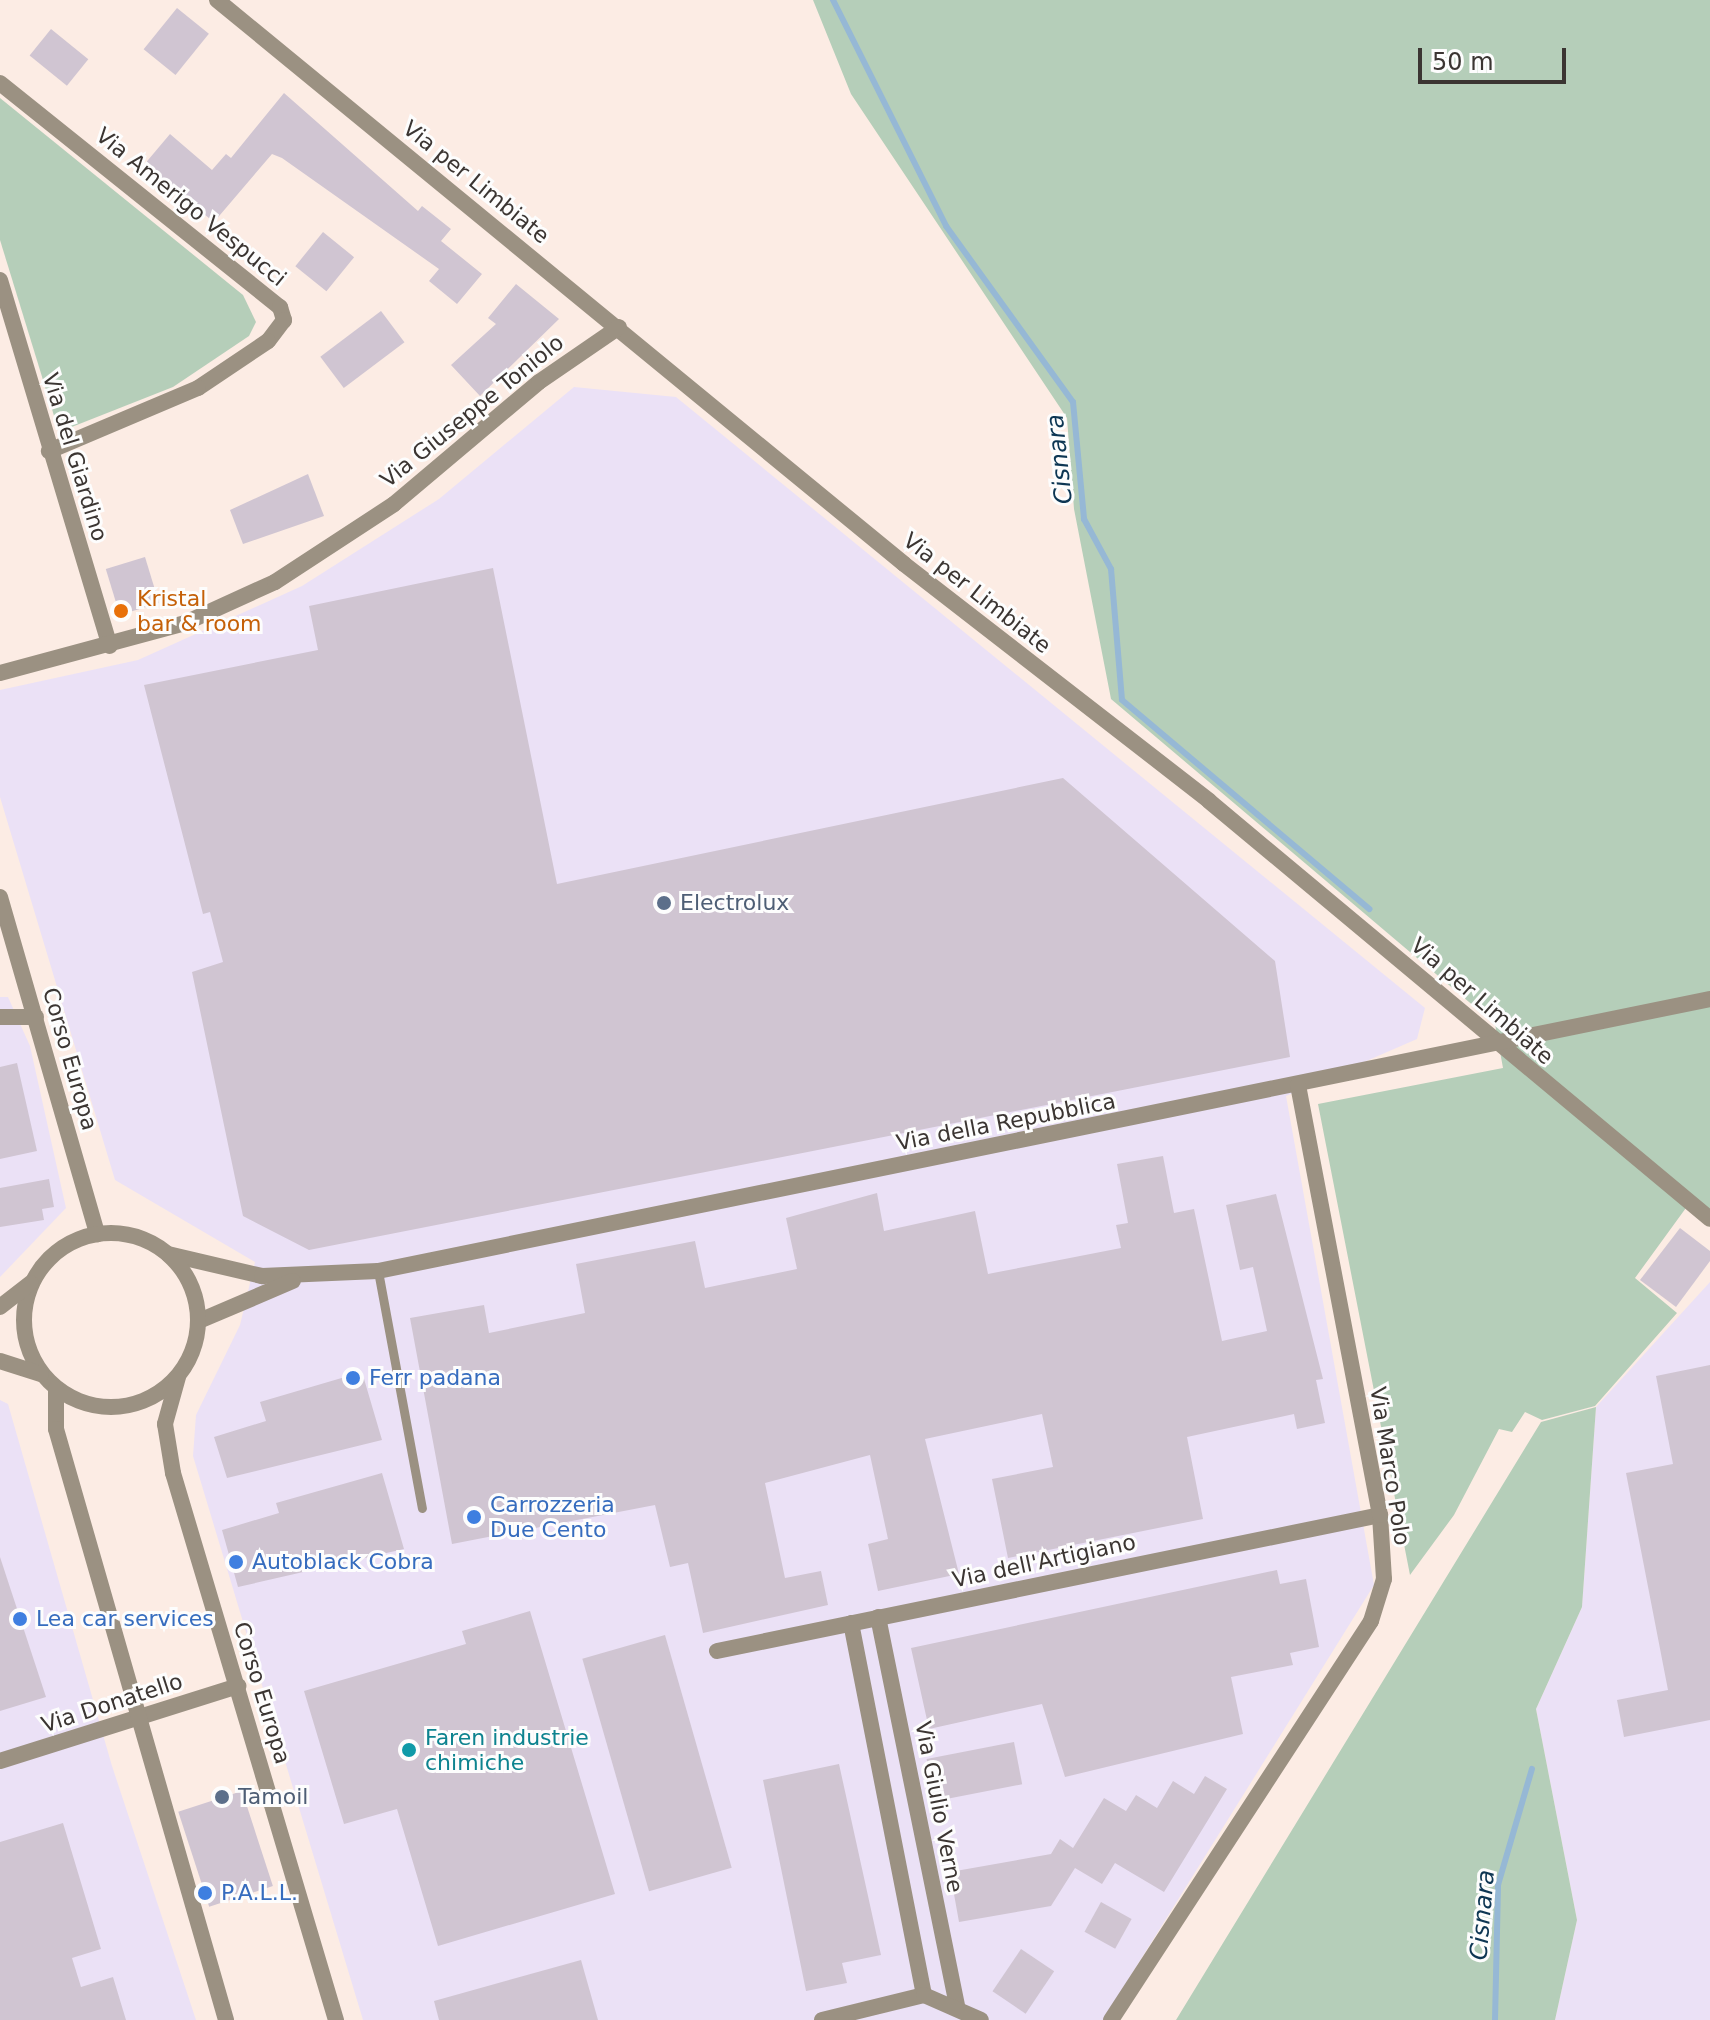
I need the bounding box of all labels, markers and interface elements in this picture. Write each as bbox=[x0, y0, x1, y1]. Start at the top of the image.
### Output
scale bar bbox=[1422, 32, 1570, 82]
text: 50 m bbox=[1432, 48, 1494, 76]
street label: Via per Limbiate bbox=[398, 115, 554, 249]
street label: Via Amerigo Vespucci bbox=[90, 122, 292, 292]
street label: Via Giuseppe Toniolo bbox=[375, 329, 569, 493]
street label: Via del Giardino bbox=[37, 370, 113, 544]
water label: Cisnara bbox=[1041, 413, 1079, 505]
street label: Via per Limbiate bbox=[898, 527, 1056, 659]
place label: Kristal bar & room bbox=[137, 585, 262, 636]
marker: Kristal bar & room bbox=[112, 602, 130, 620]
place label: Electrolux bbox=[680, 890, 789, 916]
marker: Electrolux bbox=[655, 894, 673, 912]
street label: Via per Limbiate bbox=[1405, 932, 1559, 1070]
street label: Corso Europa bbox=[37, 985, 103, 1133]
street label: Via della Repubblica bbox=[894, 1088, 1118, 1156]
place label: Ferr padana bbox=[369, 1365, 501, 1391]
marker: Ferr padana bbox=[344, 1369, 362, 1387]
street label: Via Marco Polo bbox=[1364, 1385, 1416, 1547]
place label: Carrozzeria Due Cento bbox=[490, 1491, 615, 1542]
marker: Carrozzeria Due Cento bbox=[465, 1508, 483, 1526]
street label: Via dell'Artigiano bbox=[950, 1529, 1138, 1593]
place label: Autoblack Cobra bbox=[252, 1549, 434, 1575]
marker: Autoblack Cobra bbox=[227, 1553, 245, 1571]
place label: Lea car services bbox=[36, 1606, 214, 1632]
marker: Lea car services bbox=[11, 1610, 29, 1628]
street label: Corso Europa bbox=[228, 1619, 296, 1767]
street label: Via Donatello bbox=[38, 1668, 186, 1738]
street label: Via Giulio Verne bbox=[909, 1719, 969, 1895]
place label: Faren industrie chimiche bbox=[425, 1724, 589, 1776]
marker: Faren industrie chimiche bbox=[400, 1741, 418, 1759]
place label: Tamoil bbox=[238, 1784, 308, 1810]
marker: Tamoil bbox=[213, 1788, 231, 1806]
water label: Cisnara bbox=[1465, 1869, 1501, 1961]
place label: P.A.L.L. bbox=[221, 1880, 298, 1906]
marker: P.A.L.L. bbox=[196, 1884, 214, 1902]

